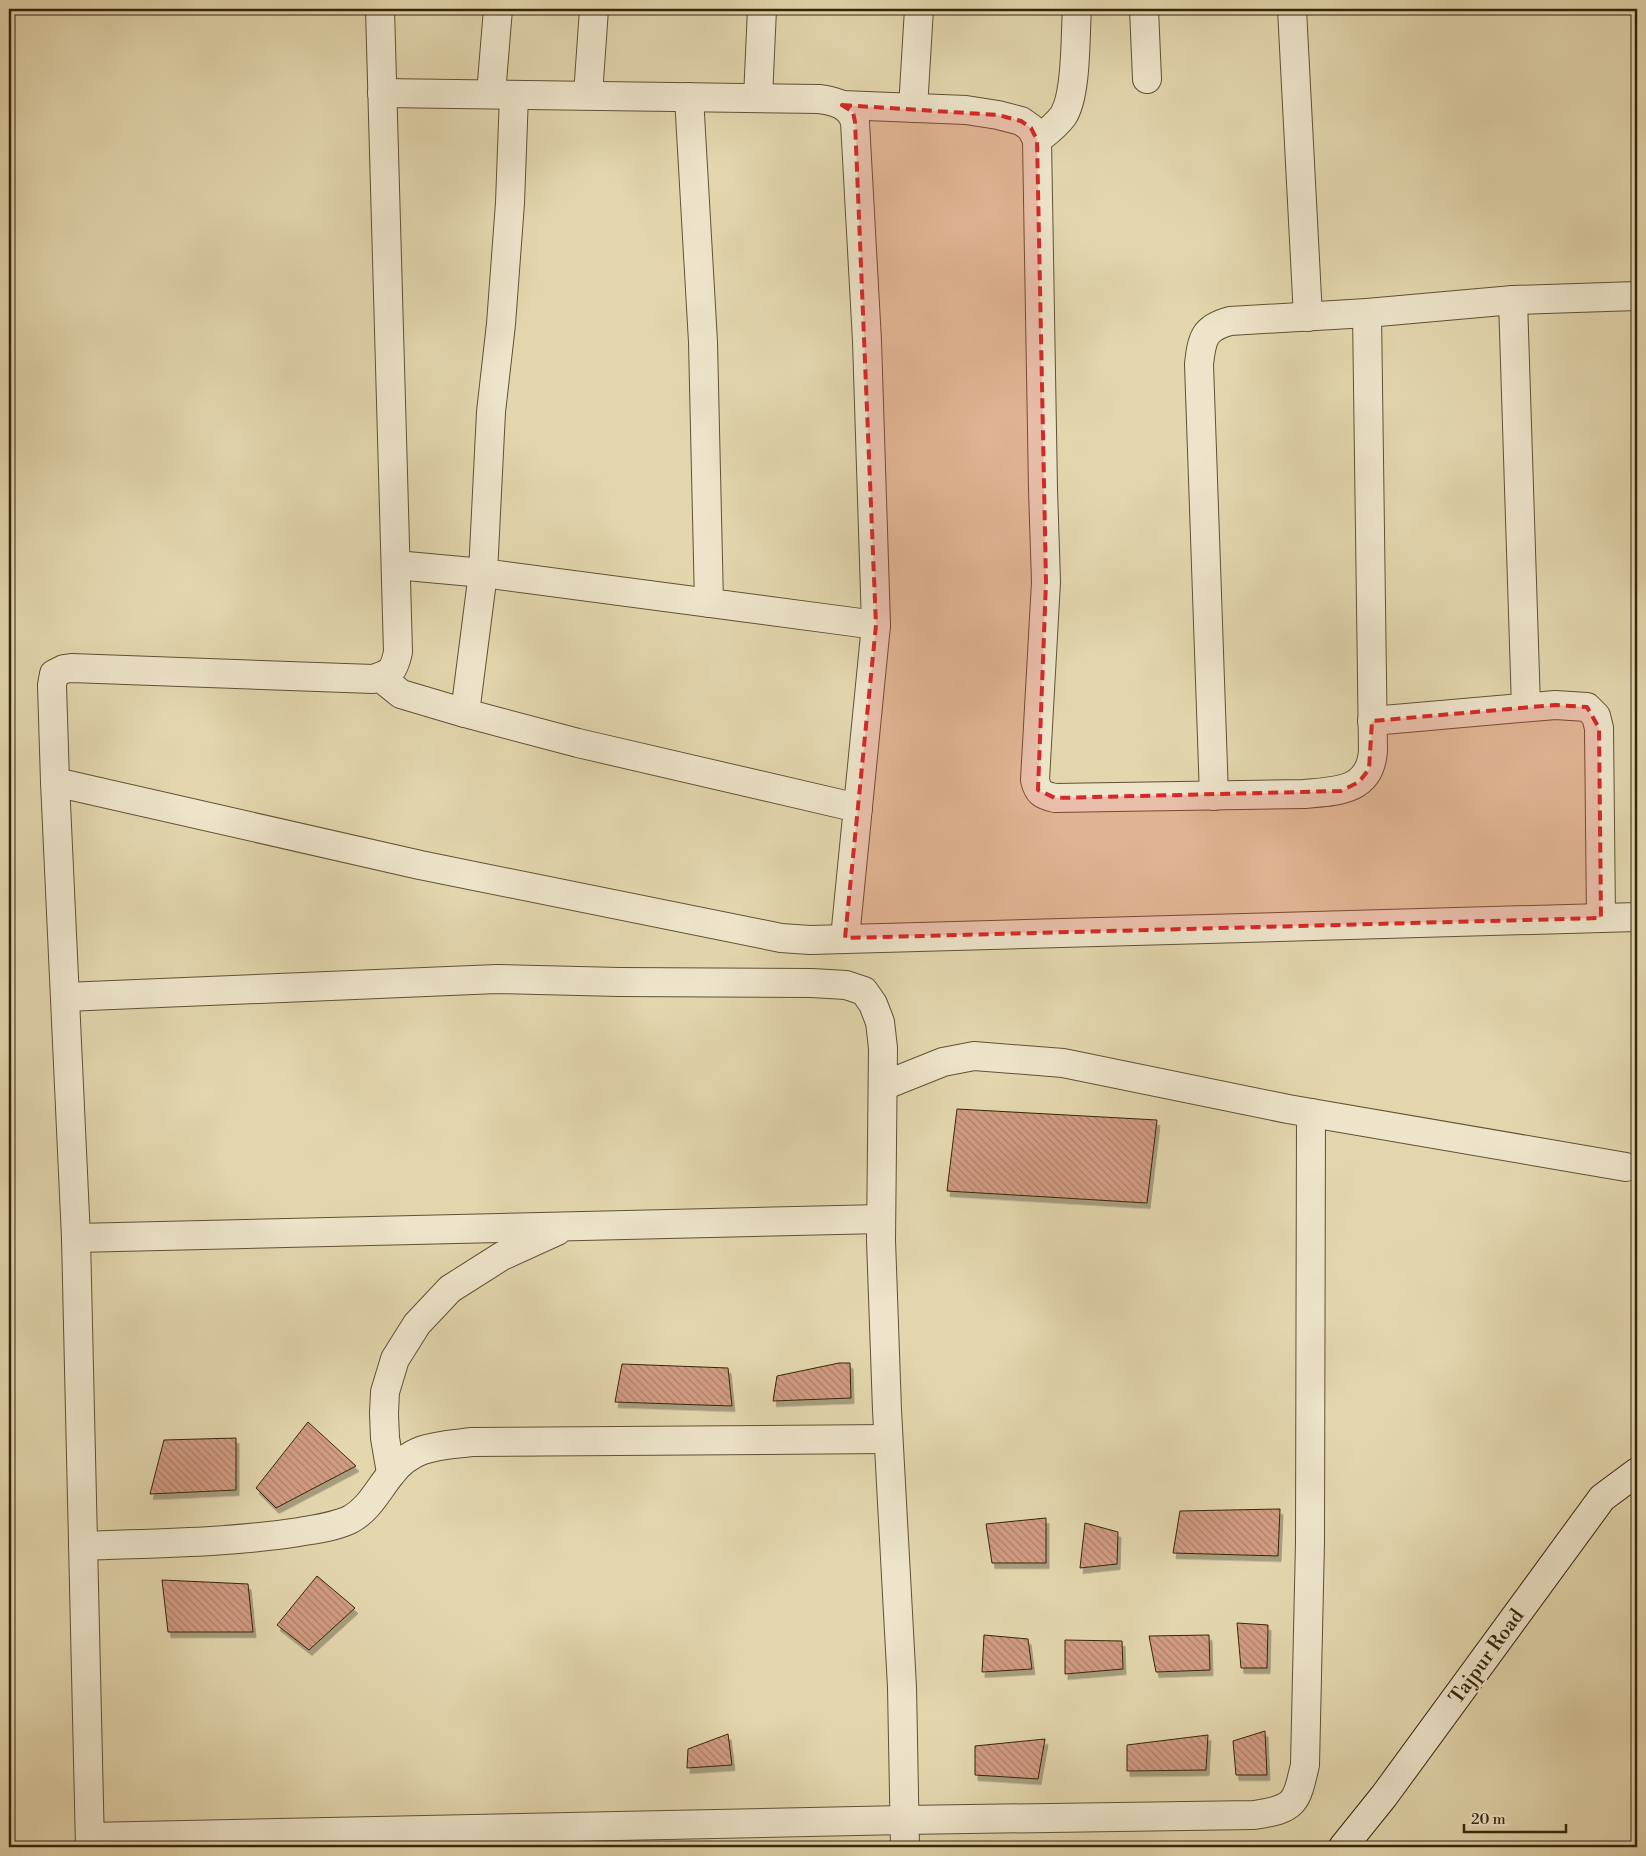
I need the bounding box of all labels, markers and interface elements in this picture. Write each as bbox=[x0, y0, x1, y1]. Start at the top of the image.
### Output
street label: Tajpur Road bbox=[1444, 1604, 1530, 1709]
scale bar bbox=[1464, 1801, 1566, 1833]
text: 20 m bbox=[1471, 1810, 1506, 1829]

